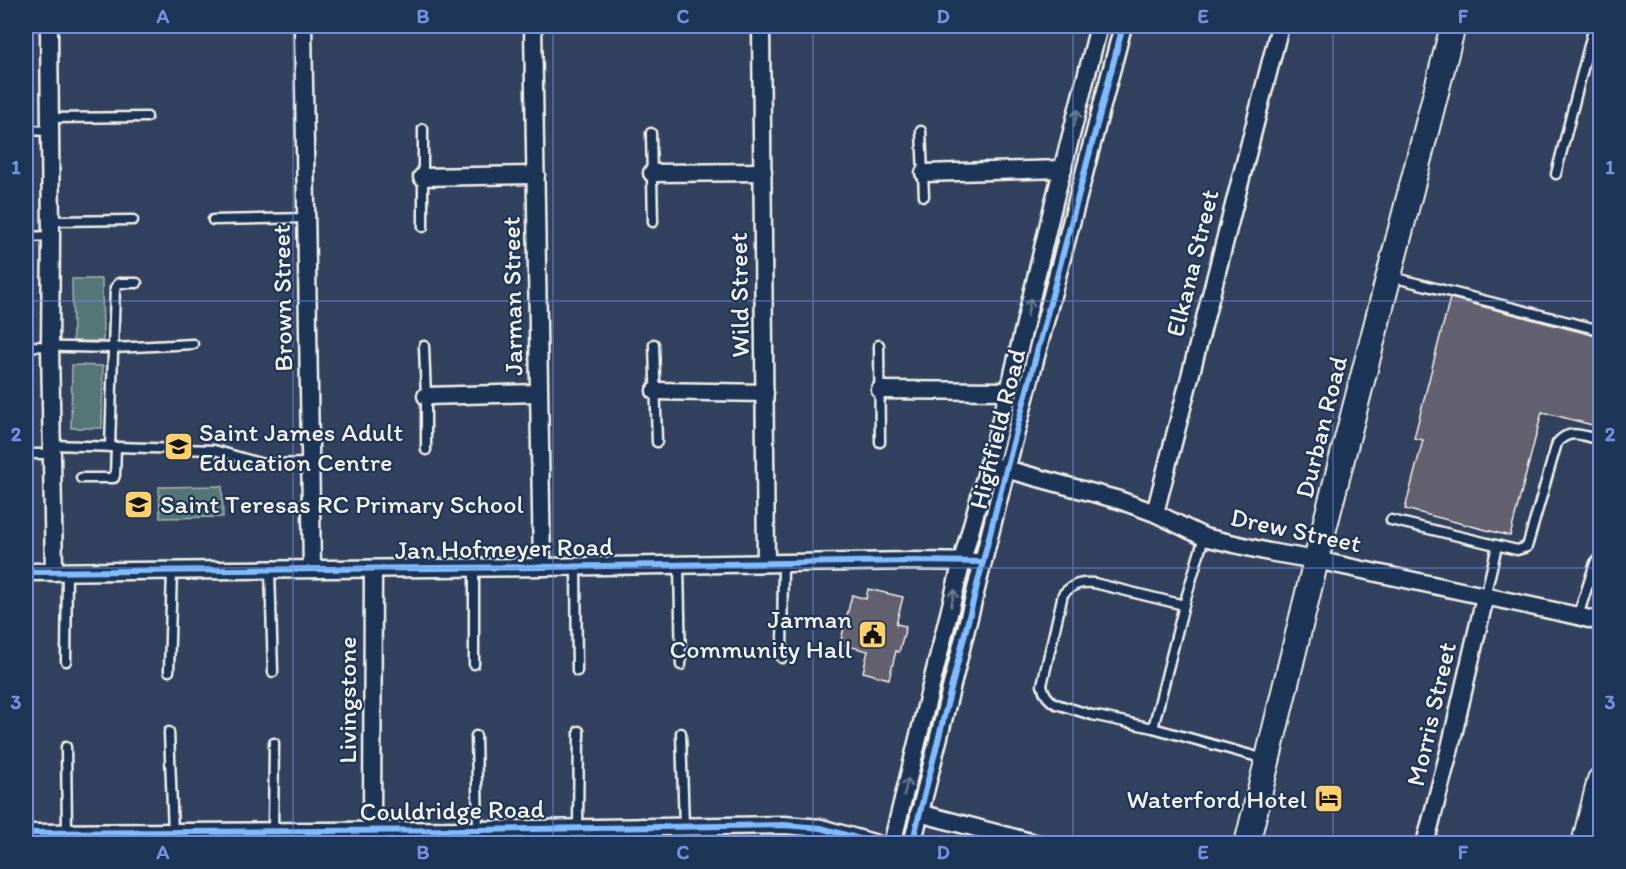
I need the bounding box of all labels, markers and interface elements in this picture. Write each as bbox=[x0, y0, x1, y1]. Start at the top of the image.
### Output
text: A bbox=[156, 4, 170, 28]
text: B bbox=[417, 4, 430, 28]
text: C bbox=[677, 4, 690, 28]
text: D bbox=[936, 4, 950, 28]
text: E bbox=[1197, 4, 1209, 28]
text: F bbox=[1458, 4, 1469, 28]
one-way arrow bbox=[1071, 109, 1082, 128]
text: 1 bbox=[11, 155, 21, 179]
text: 1 bbox=[1605, 155, 1615, 179]
street label: Elkana Street bbox=[1158, 186, 1226, 340]
street label: Jarman Street bbox=[495, 216, 529, 376]
street label: Brown Street bbox=[265, 224, 299, 372]
street label: Wild Street bbox=[722, 232, 756, 358]
one-way arrow bbox=[1023, 298, 1035, 317]
street label: Highfield Road bbox=[962, 345, 1032, 512]
street label: Durban Road bbox=[1288, 352, 1354, 502]
place label: Saint James Adult Education Centre bbox=[199, 416, 403, 478]
text: 2 bbox=[11, 422, 22, 446]
text: 2 bbox=[1605, 422, 1616, 446]
school or university icon: Saint James Adult Education Centre bbox=[162, 431, 194, 463]
school or university icon: Saint Teresas RC Primary School bbox=[123, 488, 155, 520]
place label: Saint Teresas RC Primary School bbox=[160, 488, 524, 520]
street label: Drew Street bbox=[1228, 501, 1365, 560]
street label: Jan Hofmeyer Road bbox=[395, 530, 613, 566]
one-way arrow bbox=[948, 588, 960, 607]
place label: Jarman Community Hall bbox=[670, 603, 852, 665]
public building icon: Jarman Community Hall bbox=[857, 618, 889, 650]
street label: Livingstone bbox=[331, 636, 363, 764]
street label: Morris Street bbox=[1399, 639, 1463, 789]
text: 3 bbox=[11, 690, 22, 714]
text: 3 bbox=[1605, 690, 1616, 714]
one-way arrow bbox=[901, 778, 913, 797]
place label: Waterford Hotel bbox=[1126, 783, 1307, 815]
hotel icon: Waterford Hotel bbox=[1312, 783, 1344, 815]
street label: Couldridge Road bbox=[359, 792, 545, 828]
text: A bbox=[156, 840, 170, 864]
text: B bbox=[417, 840, 430, 864]
text: C bbox=[677, 840, 690, 864]
text: D bbox=[936, 840, 950, 864]
text: E bbox=[1197, 840, 1209, 864]
text: F bbox=[1458, 840, 1469, 864]

